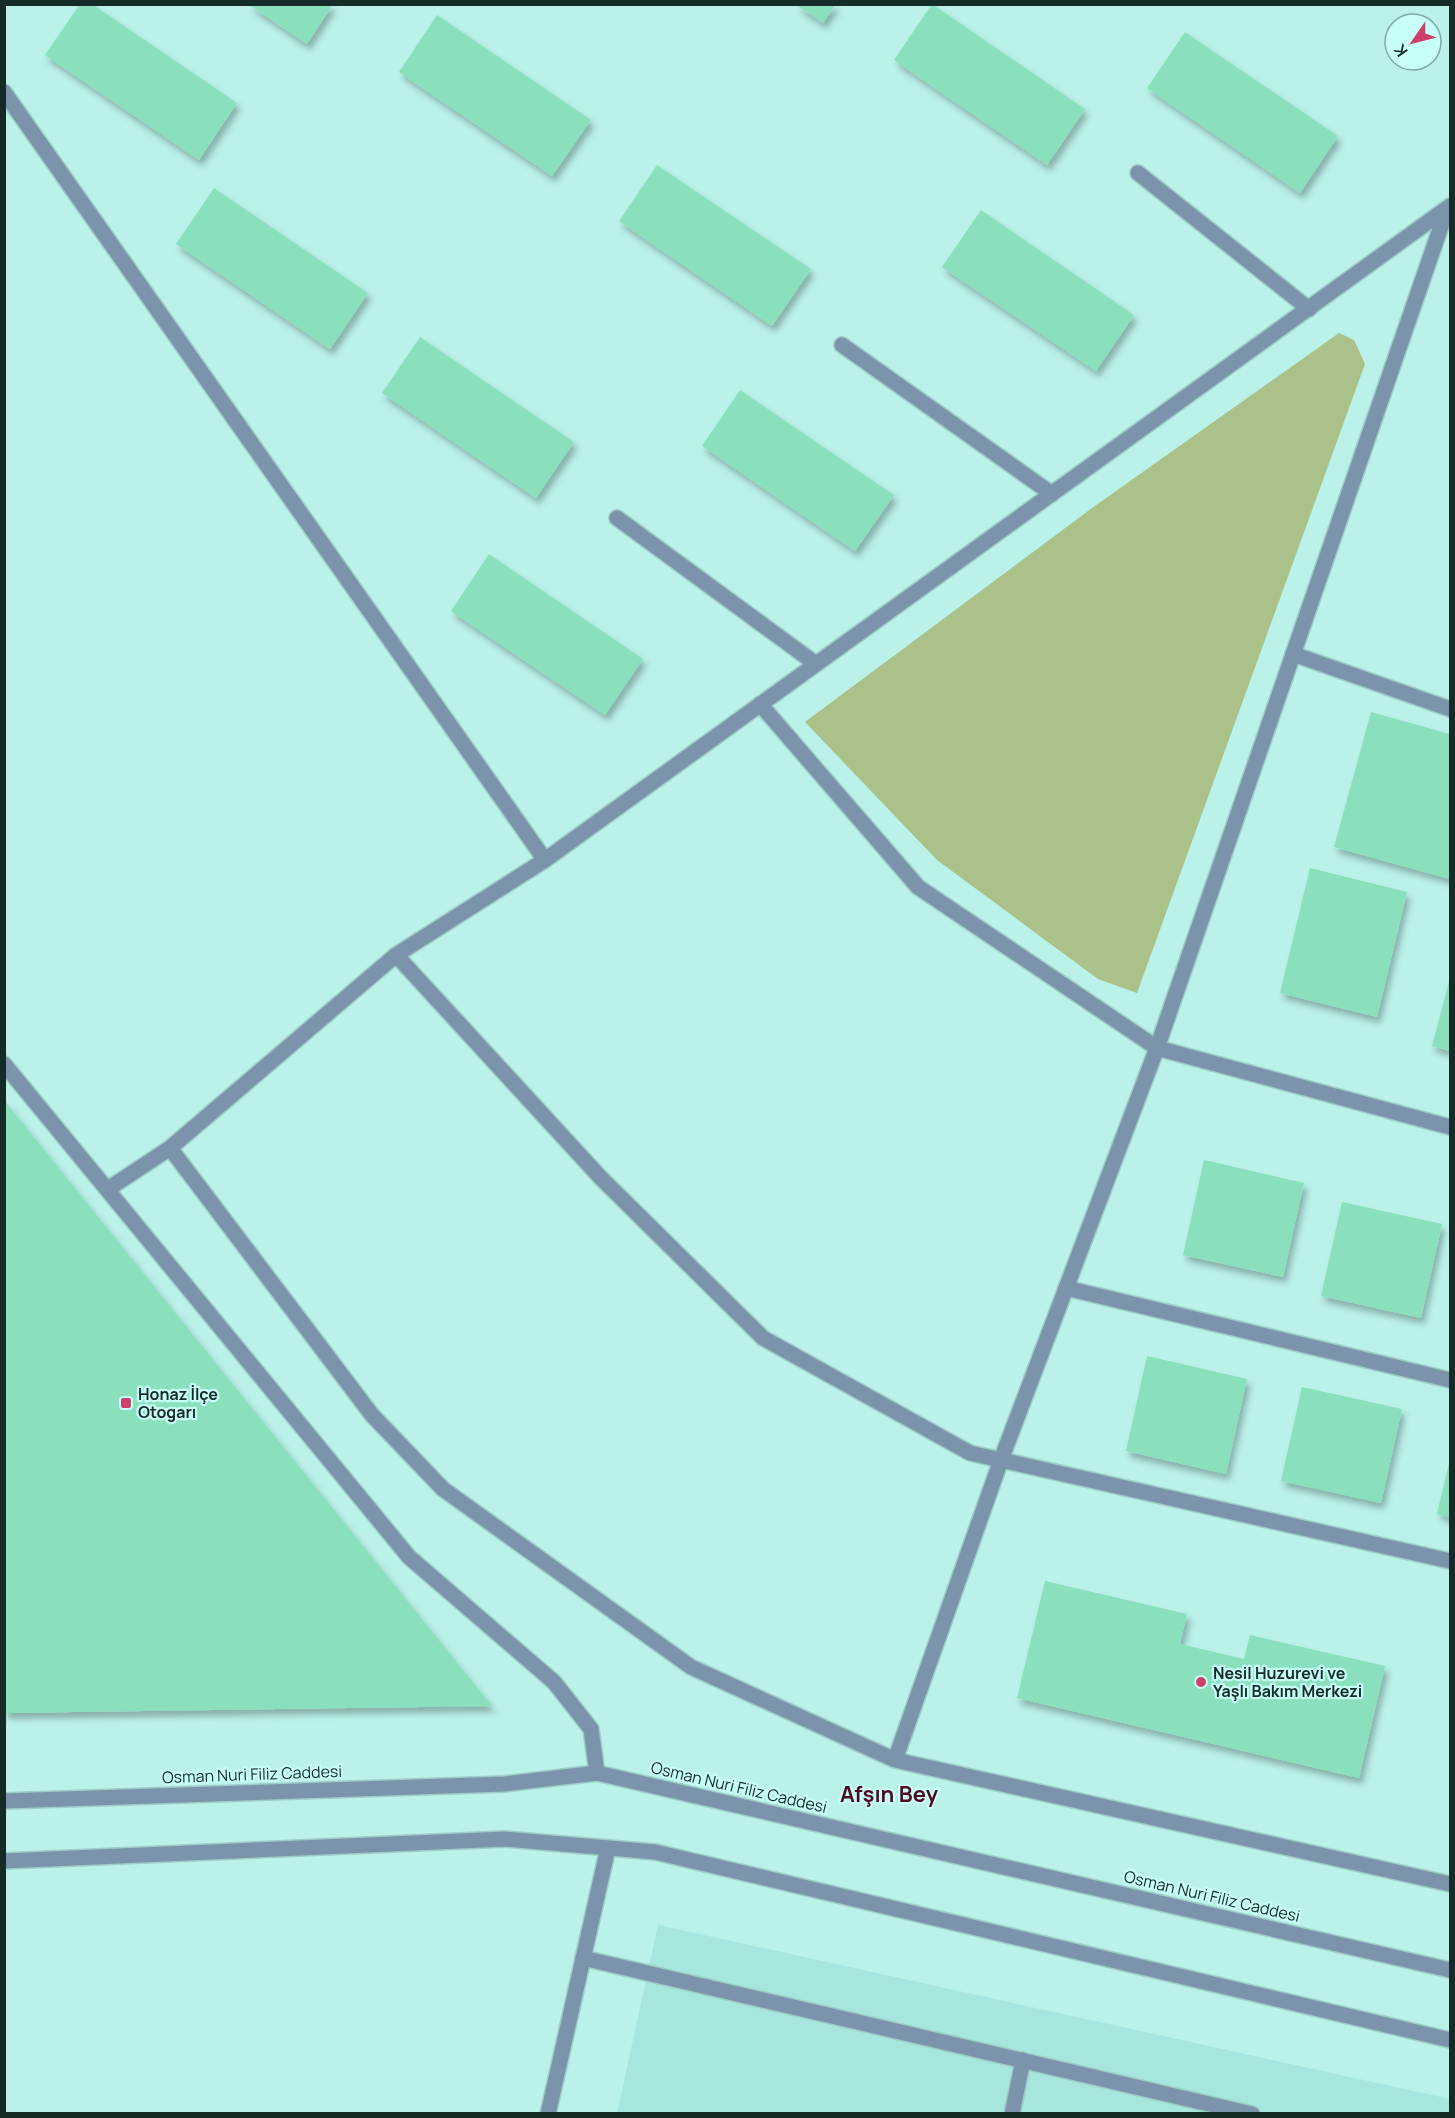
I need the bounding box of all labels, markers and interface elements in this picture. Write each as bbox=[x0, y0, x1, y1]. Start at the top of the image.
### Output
north arrow bbox=[1383, 12, 1443, 72]
text: K bbox=[1388, 40, 1413, 61]
place label: Honaz İlçe Otogarı bbox=[138, 1383, 218, 1423]
marker: Honaz İlçe Otogarı bbox=[119, 1396, 133, 1410]
place label: Nesil Huzurevi ve Yaşlı Bakım Merkezi bbox=[1213, 1662, 1362, 1702]
marker: Nesil Huzurevi ve Yaşlı Bakım Merkezi bbox=[1194, 1675, 1208, 1689]
street label: Osman Nuri Filiz Caddesi bbox=[649, 1756, 829, 1818]
street label: Osman Nuri Filiz Caddesi bbox=[162, 1760, 342, 1788]
district label: Afşın Bey bbox=[840, 1779, 939, 1809]
street label: Osman Nuri Filiz Caddesi bbox=[1122, 1865, 1302, 1927]

